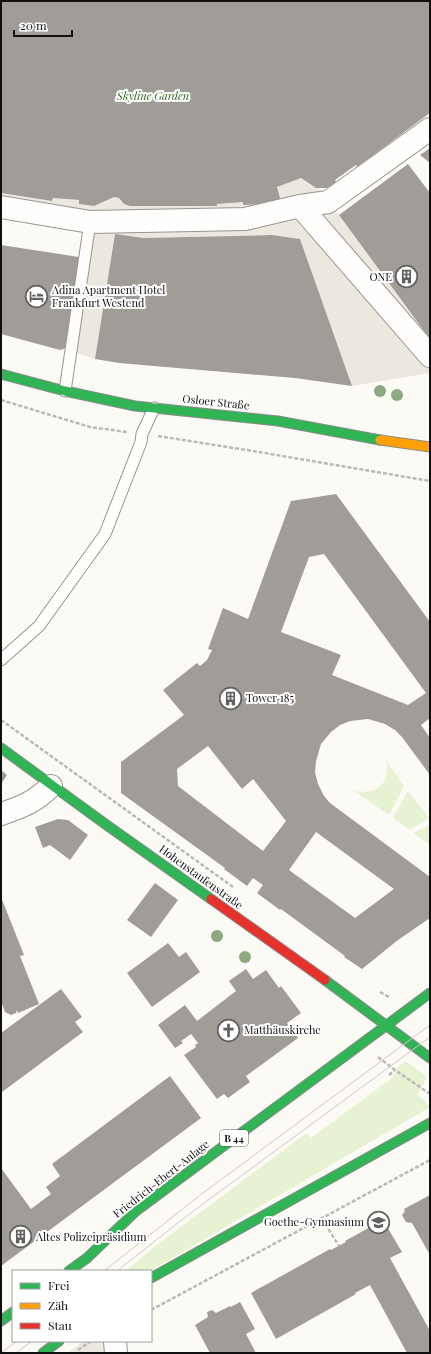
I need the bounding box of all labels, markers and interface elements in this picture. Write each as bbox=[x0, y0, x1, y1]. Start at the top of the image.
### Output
scale bar bbox=[14, 12, 72, 38]
text: 20 m bbox=[20, 17, 47, 33]
park label: Skyline Garden bbox=[116, 88, 189, 103]
building icon: ONE bbox=[394, 264, 420, 290]
place label: ONE bbox=[369, 269, 392, 284]
place label: Adina Apartment Hotel Frankfurt Westend bbox=[51, 282, 166, 310]
hotel icon: Adina Apartment Hotel Frankfurt Westend bbox=[24, 283, 50, 309]
street label: Osloer Straße bbox=[182, 391, 251, 413]
building icon: Tower 185 bbox=[217, 685, 243, 711]
place label: Tower 185 bbox=[246, 690, 294, 705]
street label: Hohenstaufenstraße bbox=[156, 841, 247, 912]
church icon: Matthäuskirche bbox=[215, 1017, 241, 1043]
place label: Matthäuskirche bbox=[244, 1022, 321, 1037]
road number: B 44 bbox=[220, 1130, 248, 1146]
street label: Friedrich-Ebert-Anlage bbox=[110, 1136, 212, 1221]
school or university icon: Goethe-Gymnasium bbox=[366, 1209, 392, 1235]
place label: Goethe-Gymnasium bbox=[264, 1214, 364, 1229]
building icon: Altes Polizeipräsidium bbox=[7, 1224, 33, 1250]
place label: Altes Polizeipräsidium bbox=[35, 1229, 147, 1244]
legend bbox=[12, 1270, 152, 1342]
text: Frei bbox=[48, 1277, 70, 1293]
text: Zäh bbox=[48, 1297, 68, 1313]
text: Stau bbox=[48, 1317, 72, 1333]

